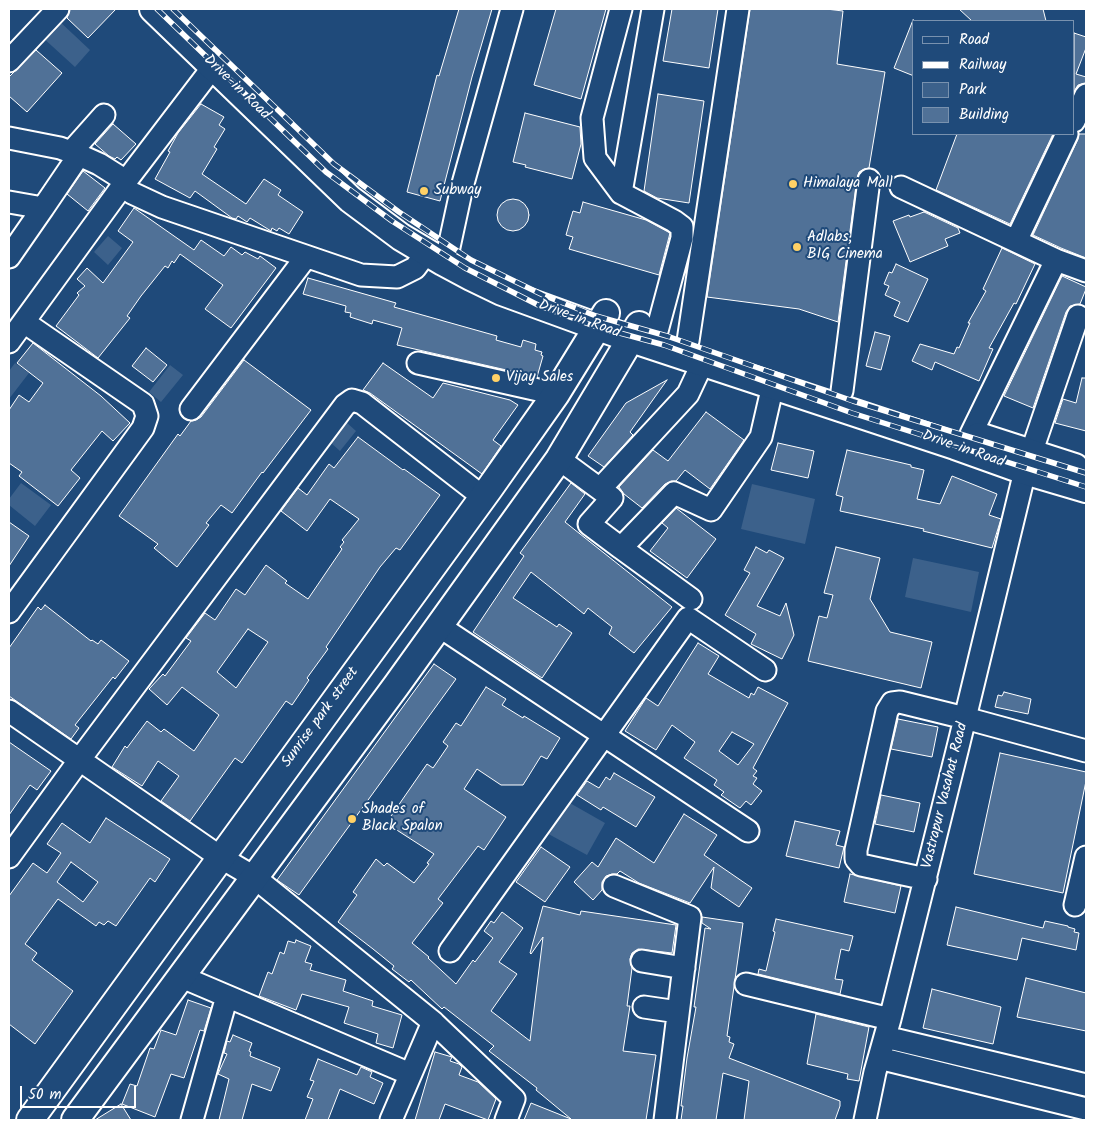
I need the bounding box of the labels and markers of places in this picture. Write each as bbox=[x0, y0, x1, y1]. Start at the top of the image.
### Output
place label: Himalaya Mall bbox=[803, 175, 893, 193]
marker: Himalaya Mall bbox=[787, 178, 799, 190]
place label: Subway bbox=[434, 182, 481, 200]
marker: Subway bbox=[418, 185, 430, 197]
place label: Adlabs, BIG Cinema bbox=[807, 229, 883, 264]
marker: Adlabs, BIG Cinema bbox=[791, 241, 803, 253]
place label: Vijay Sales bbox=[506, 369, 573, 387]
marker: Vijay Sales bbox=[490, 372, 502, 384]
place label: Shades of Black Spalon bbox=[362, 801, 443, 836]
marker: Shades of Black Spalon bbox=[346, 813, 358, 825]

